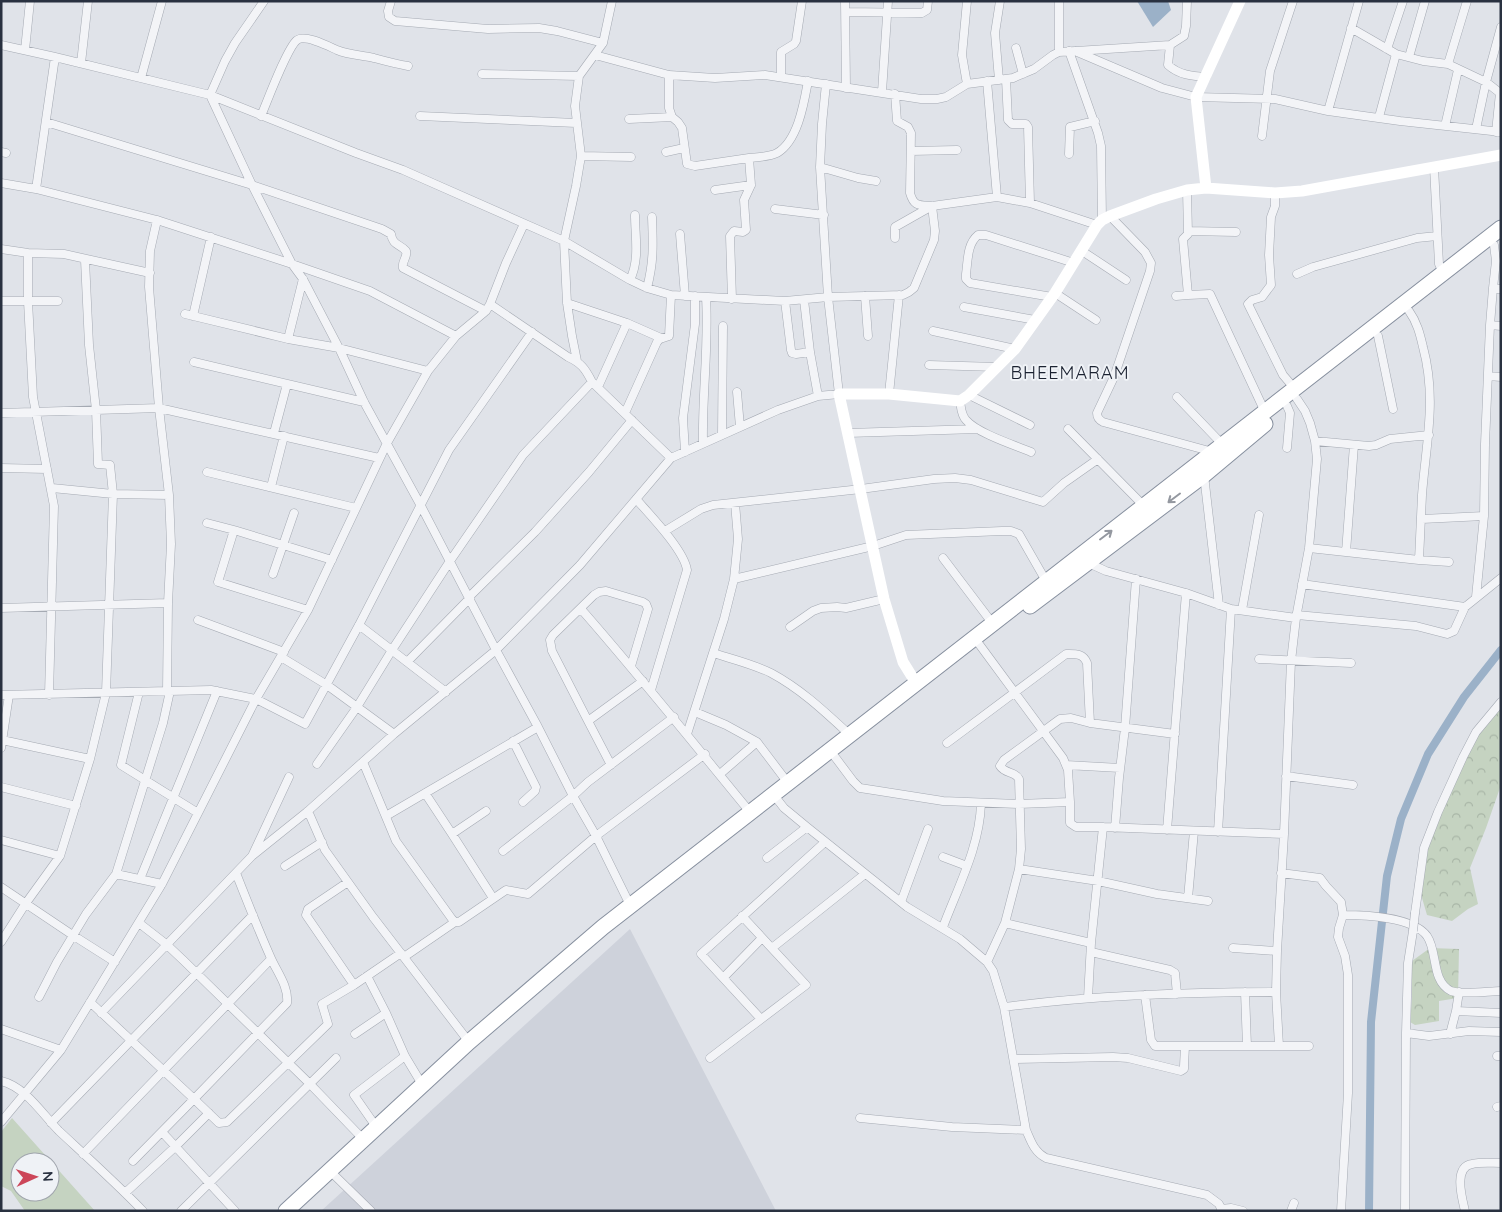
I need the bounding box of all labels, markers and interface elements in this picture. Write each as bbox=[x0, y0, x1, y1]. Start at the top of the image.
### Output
district label: BHEEMARAM bbox=[1010, 361, 1130, 384]
one-way arrow bbox=[1168, 492, 1181, 503]
one-way arrow bbox=[1099, 529, 1112, 540]
north arrow bbox=[10, 1152, 60, 1202]
text: N bbox=[39, 1171, 57, 1182]

